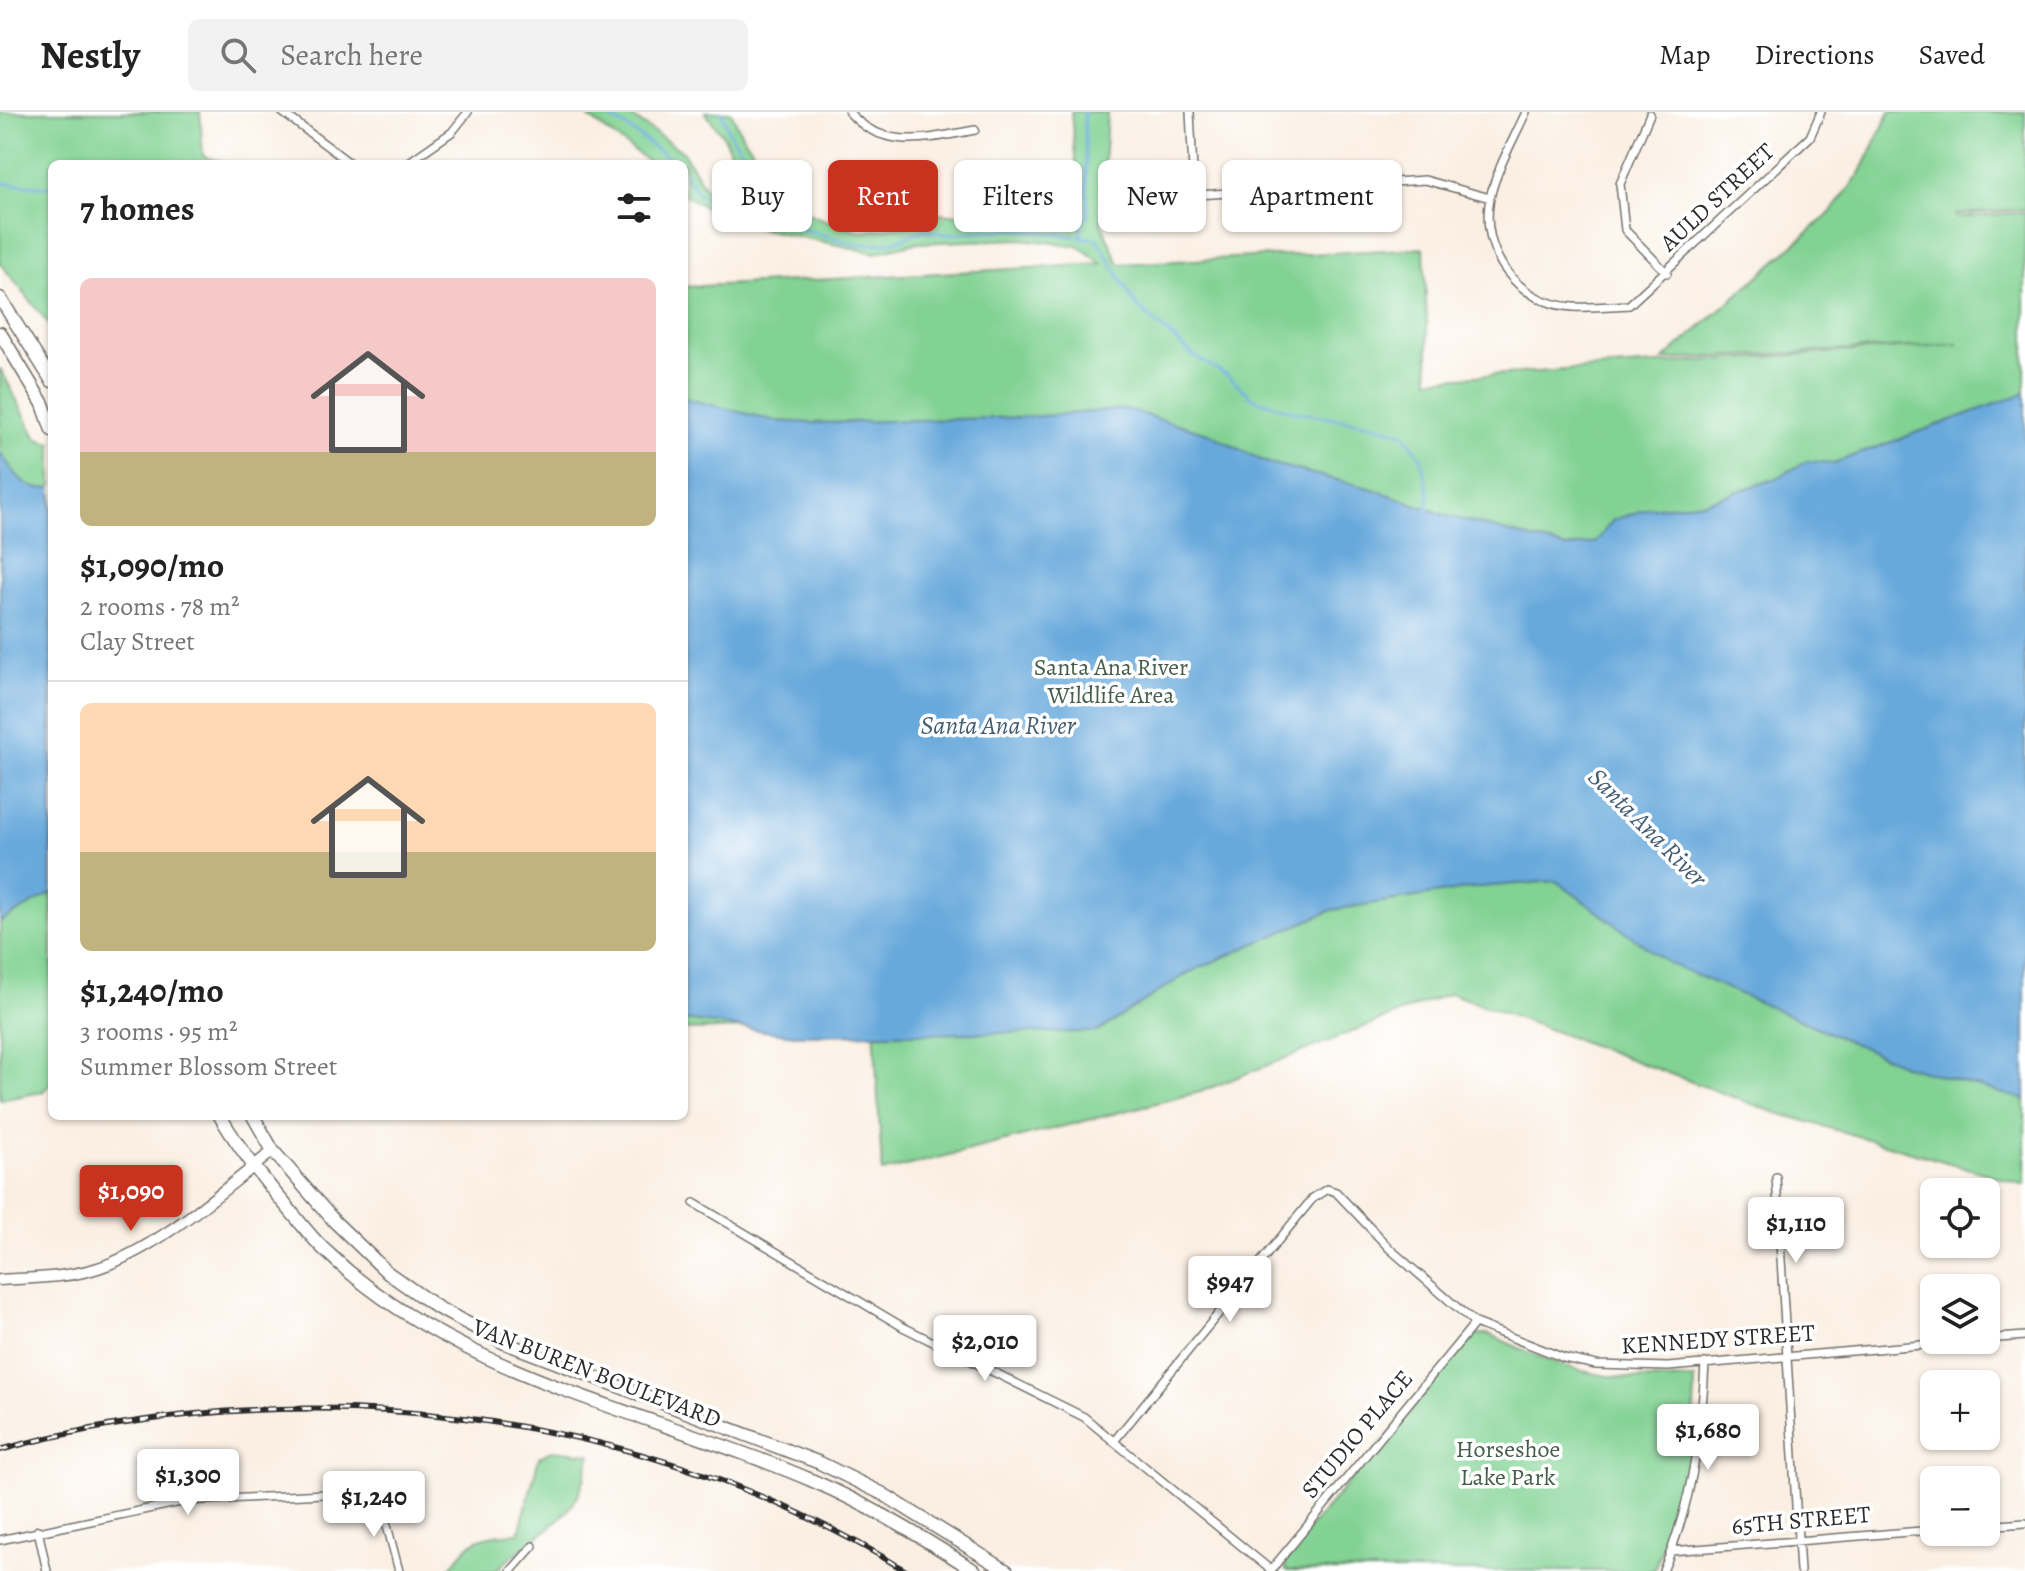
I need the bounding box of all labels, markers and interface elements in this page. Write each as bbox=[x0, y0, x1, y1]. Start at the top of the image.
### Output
search box bbox=[188, 19, 748, 91]
text: Nestly bbox=[40, 29, 140, 81]
icon: search bbox=[216, 33, 260, 77]
text: Search here bbox=[280, 35, 423, 75]
text: Map bbox=[1659, 36, 1710, 74]
text: Directions bbox=[1754, 36, 1875, 74]
text: Saved bbox=[1919, 36, 1985, 74]
street label: AULD STREET bbox=[1652, 136, 1781, 259]
chip: Buy bbox=[712, 160, 812, 232]
chip: Rent bbox=[828, 160, 938, 232]
chip: Filters bbox=[954, 160, 1082, 232]
chip: New bbox=[1098, 160, 1206, 232]
chip: Apartment bbox=[1222, 160, 1402, 232]
text: 7 homes bbox=[80, 185, 195, 232]
icon: filters bbox=[612, 186, 656, 230]
icon: home bbox=[296, 330, 440, 474]
text: $1,090/mo bbox=[80, 542, 224, 589]
text: 2 rooms · 78 m² bbox=[80, 589, 239, 624]
text: Clay Street bbox=[80, 624, 195, 659]
park label: Santa Ana River Wildlife Area bbox=[1034, 651, 1188, 711]
water label: Santa Ana River bbox=[921, 708, 1076, 743]
icon: home bbox=[296, 755, 440, 899]
water label: Santa Ana River bbox=[1580, 760, 1716, 895]
text: $1,240/mo bbox=[80, 967, 224, 1014]
text: 3 rooms · 95 m² bbox=[80, 1014, 237, 1049]
text: Summer Blossom Street bbox=[80, 1049, 337, 1084]
pin: $1,090 bbox=[66, 1165, 196, 1233]
text: $1,090 bbox=[98, 1173, 164, 1208]
map controls bbox=[1920, 1178, 2000, 1546]
button: locate bbox=[1920, 1178, 2000, 1258]
pin: $1,110 bbox=[1731, 1197, 1861, 1265]
text: $1,110 bbox=[1766, 1205, 1826, 1240]
pin: $947 bbox=[1183, 1256, 1277, 1324]
text: $947 bbox=[1206, 1264, 1254, 1299]
button: layers bbox=[1920, 1274, 2000, 1354]
street label: VAN BUREN BOULEVARD bbox=[467, 1310, 726, 1435]
pin: $2,010 bbox=[920, 1315, 1050, 1383]
street label: KENNEDY STREET bbox=[1620, 1316, 1816, 1362]
text: $2,010 bbox=[951, 1323, 1019, 1358]
street label: STUDIO PLACE bbox=[1294, 1363, 1420, 1505]
button: + bbox=[1920, 1370, 2000, 1450]
pin: $1,680 bbox=[1643, 1404, 1773, 1472]
text: $1,680 bbox=[1675, 1412, 1741, 1447]
park label: Horseshoe Lake Park bbox=[1456, 1433, 1560, 1493]
pin: $1,300 bbox=[123, 1449, 253, 1517]
text: $1,300 bbox=[155, 1457, 221, 1492]
button: − bbox=[1920, 1466, 2000, 1546]
pin: $1,240 bbox=[309, 1471, 439, 1539]
text: $1,240 bbox=[341, 1479, 407, 1514]
street label: 65TH STREET bbox=[1730, 1498, 1872, 1542]

